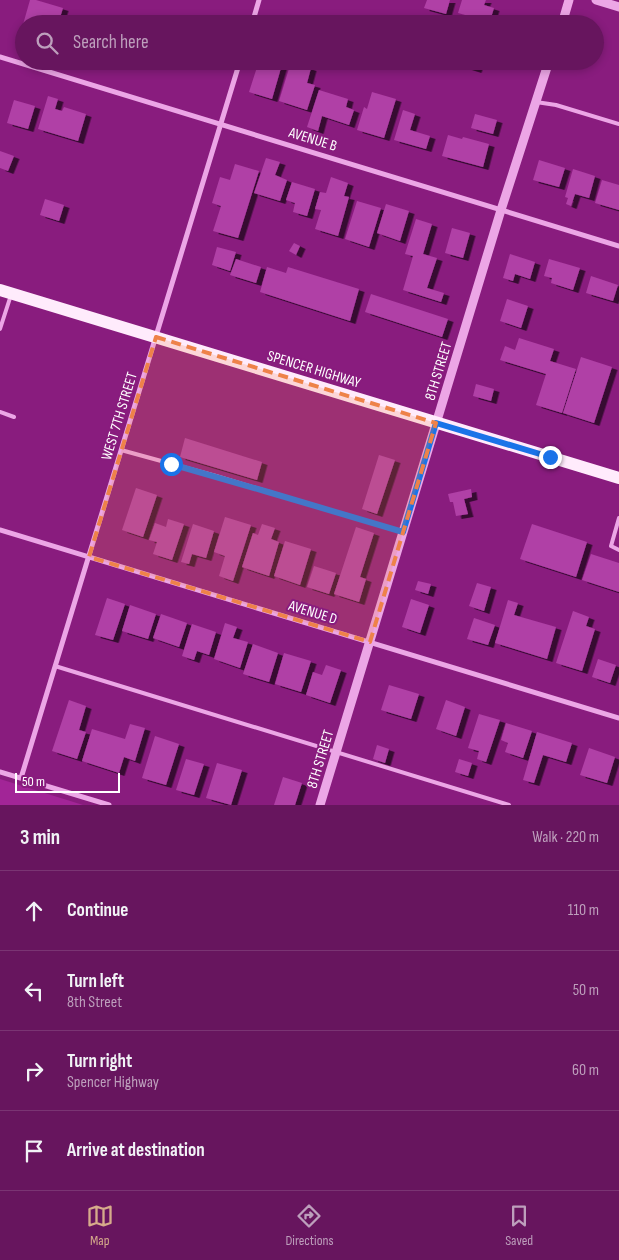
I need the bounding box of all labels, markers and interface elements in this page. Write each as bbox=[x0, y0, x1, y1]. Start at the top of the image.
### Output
search box bbox=[15, 15, 604, 70]
icon: search bbox=[33, 29, 61, 57]
text: Search here bbox=[73, 31, 149, 54]
street label: AVENUE B bbox=[286, 123, 339, 156]
street label: 8TH STREET bbox=[421, 339, 456, 403]
street label: SPENCER HIGHWAY bbox=[265, 346, 364, 393]
street label: WEST 7TH STREET bbox=[97, 370, 142, 462]
route end bbox=[539, 446, 562, 469]
route start bbox=[160, 453, 183, 476]
street label: AVENUE D bbox=[285, 596, 340, 629]
street label: 8TH STREET bbox=[303, 727, 338, 791]
scale bar bbox=[15, 770, 120, 793]
text: 50 m bbox=[22, 773, 45, 790]
text: 3 min bbox=[20, 825, 60, 850]
text: Walk · 220 m bbox=[532, 828, 599, 847]
icon: ahead bbox=[20, 897, 48, 925]
text: Continue bbox=[67, 899, 128, 922]
text: 110 m bbox=[568, 901, 599, 920]
text: Turn left bbox=[67, 970, 124, 993]
icon: left bbox=[20, 977, 48, 1005]
text: 50 m bbox=[573, 981, 599, 1000]
text: 8th Street bbox=[67, 993, 122, 1012]
text: Turn right bbox=[67, 1050, 132, 1073]
icon: right bbox=[20, 1057, 48, 1085]
text: 60 m bbox=[572, 1061, 599, 1080]
text: Spencer Highway bbox=[67, 1073, 159, 1092]
icon: arrive bbox=[20, 1137, 48, 1165]
text: Arrive at destination bbox=[67, 1139, 205, 1162]
tab: Map bbox=[86, 1202, 114, 1249]
tab: Directions bbox=[285, 1202, 334, 1249]
tab: Saved bbox=[505, 1202, 533, 1249]

